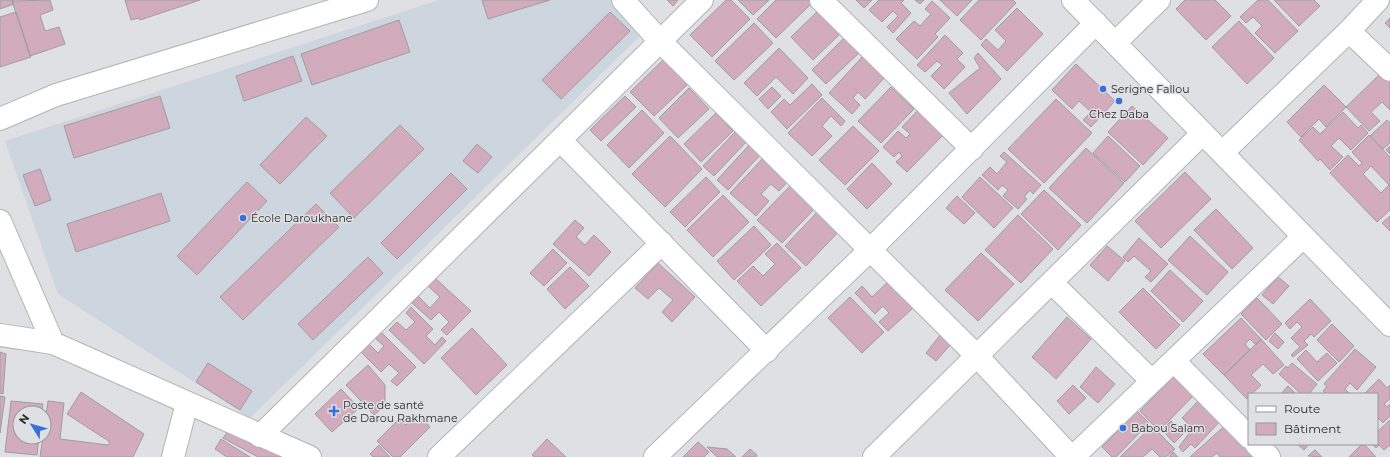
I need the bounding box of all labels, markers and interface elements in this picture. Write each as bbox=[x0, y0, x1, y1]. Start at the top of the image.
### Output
place label: Serigne Fallou bbox=[1111, 82, 1190, 96]
marker: Serigne Fallou bbox=[1098, 84, 1108, 94]
marker: Chez Daba bbox=[1114, 96, 1124, 106]
place label: Chez Daba bbox=[1089, 107, 1149, 121]
place label: École Daroukhane bbox=[251, 211, 353, 225]
marker: École Daroukhane bbox=[238, 213, 248, 223]
legend bbox=[1248, 393, 1378, 445]
place label: Poste de santé de Darou Rakhmane bbox=[343, 398, 458, 425]
text: Route bbox=[1284, 401, 1320, 416]
north arrow bbox=[12, 405, 52, 445]
marker: Poste de santé de Darou Rakhmane bbox=[328, 405, 340, 417]
text: N bbox=[16, 411, 32, 427]
place label: Babou Salam bbox=[1131, 421, 1205, 435]
text: Bâtiment bbox=[1284, 421, 1341, 436]
marker: Babou Salam bbox=[1118, 423, 1128, 433]

